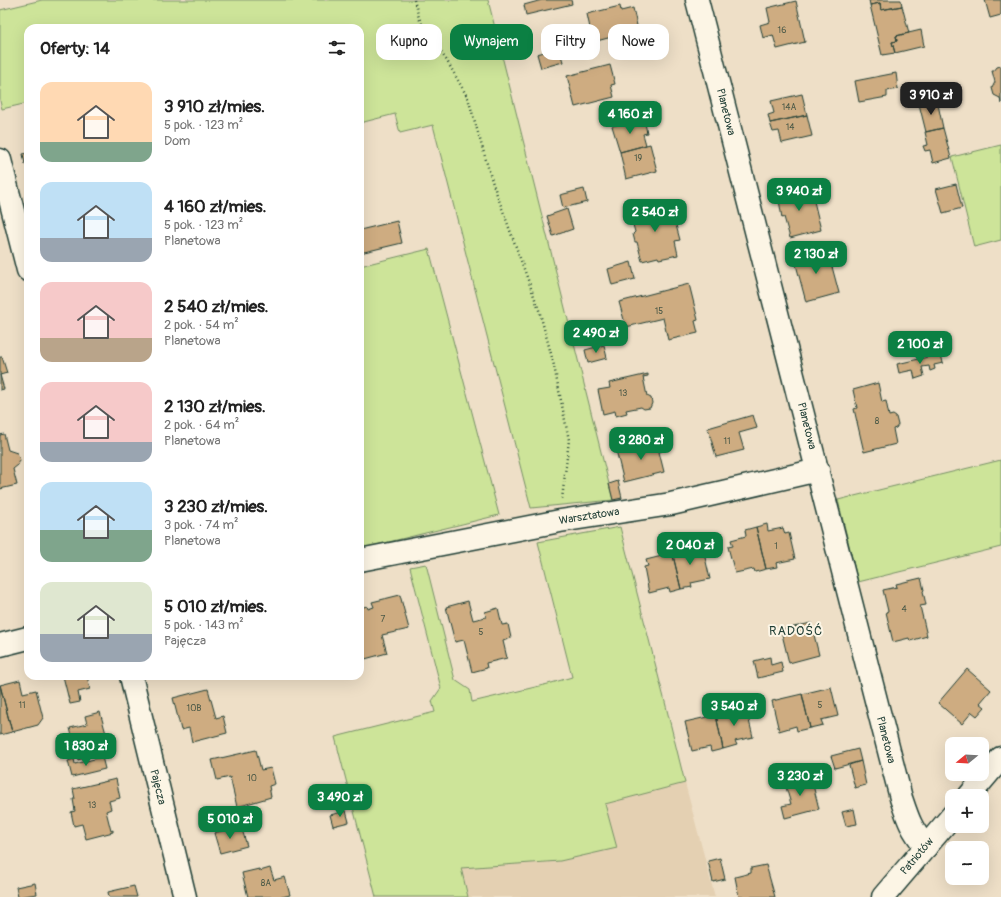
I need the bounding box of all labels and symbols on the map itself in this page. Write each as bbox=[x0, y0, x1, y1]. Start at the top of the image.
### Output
house number: 16 bbox=[778, 25, 786, 36]
pin: 3 910 zł bbox=[890, 82, 972, 116]
street label: Planetowa bbox=[714, 87, 738, 137]
pin: 4 160 zł bbox=[589, 101, 671, 135]
house number: 14A bbox=[782, 102, 796, 113]
house number: 14 bbox=[786, 122, 795, 133]
house number: 19 bbox=[634, 153, 642, 164]
pin: 3 940 zł bbox=[758, 178, 840, 212]
pin: 2 540 zł bbox=[614, 199, 696, 233]
pin: 2 130 zł bbox=[775, 241, 857, 275]
house number: 15 bbox=[655, 306, 663, 317]
pin: 2 490 zł bbox=[555, 320, 637, 354]
pin: 2 100 zł bbox=[879, 331, 961, 365]
house number: 13 bbox=[619, 388, 627, 399]
street label: Planetowa bbox=[795, 401, 819, 451]
house number: 8 bbox=[875, 416, 880, 427]
pin: 3 280 zł bbox=[600, 427, 682, 461]
house number: 11 bbox=[723, 436, 731, 447]
street label: Warsztatowa bbox=[558, 505, 620, 527]
pin: 2 040 zł bbox=[649, 532, 731, 566]
house number: 1 bbox=[774, 541, 778, 552]
house number: 4 bbox=[901, 604, 907, 615]
house number: 7 bbox=[381, 614, 386, 625]
district label: RADOŚĆ bbox=[769, 623, 823, 639]
house number: 5 bbox=[479, 627, 484, 638]
pin: 3 540 zł bbox=[693, 693, 775, 727]
house number: 11 bbox=[18, 700, 26, 711]
house number: 5 bbox=[818, 700, 823, 711]
house number: 10B bbox=[187, 703, 201, 714]
street label: Planetowa bbox=[874, 715, 898, 765]
pin: 1 830 zł bbox=[45, 733, 127, 767]
north arrow bbox=[945, 737, 989, 781]
pin: 3 230 zł bbox=[759, 763, 841, 797]
street label: Pajęcza bbox=[147, 768, 169, 806]
house number: 10 bbox=[247, 773, 257, 784]
pin: 3 490 zł bbox=[299, 784, 381, 818]
house number: 13 bbox=[88, 800, 96, 811]
pin: 5 010 zł bbox=[189, 806, 271, 840]
street label: Patriotów bbox=[898, 834, 937, 877]
house number: 8A bbox=[261, 878, 271, 889]

